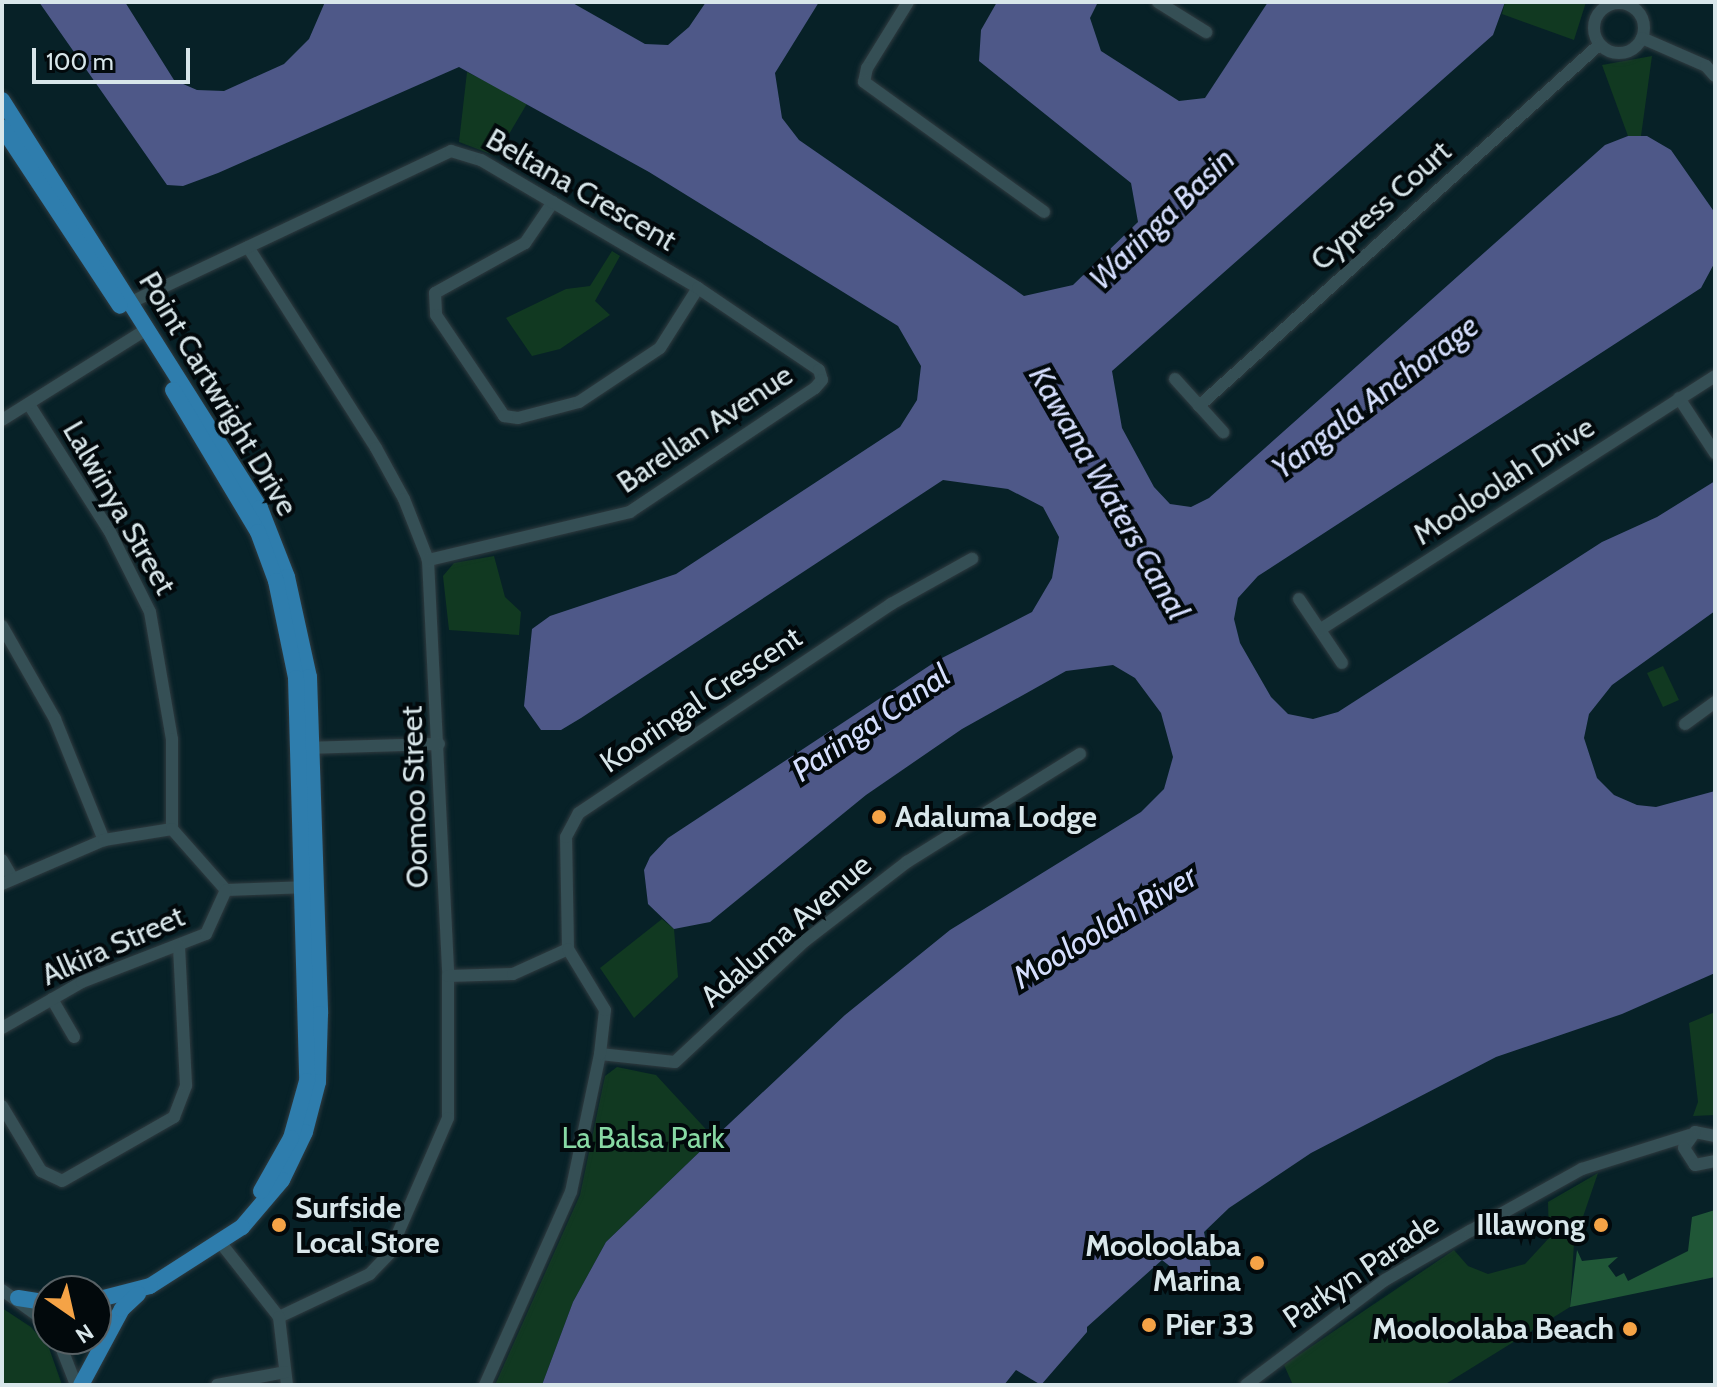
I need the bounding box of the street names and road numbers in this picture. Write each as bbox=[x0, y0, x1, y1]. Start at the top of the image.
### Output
street label: Beltana Crescent bbox=[480, 121, 682, 259]
street label: Cypress Court bbox=[1304, 134, 1458, 278]
street label: Point Cartwright Drive bbox=[131, 266, 305, 522]
street label: Barellan Avenue bbox=[610, 357, 800, 501]
street label: Mooloolah Drive bbox=[1407, 409, 1601, 553]
street label: Lalwinya Street bbox=[55, 415, 183, 601]
street label: Kooringal Crescent bbox=[593, 619, 809, 781]
street label: Oomoo Street bbox=[394, 705, 436, 889]
street label: Adaluma Avenue bbox=[693, 847, 879, 1015]
street label: Alkira Street bbox=[36, 899, 190, 993]
street label: Parkyn Parade bbox=[1277, 1206, 1445, 1336]

